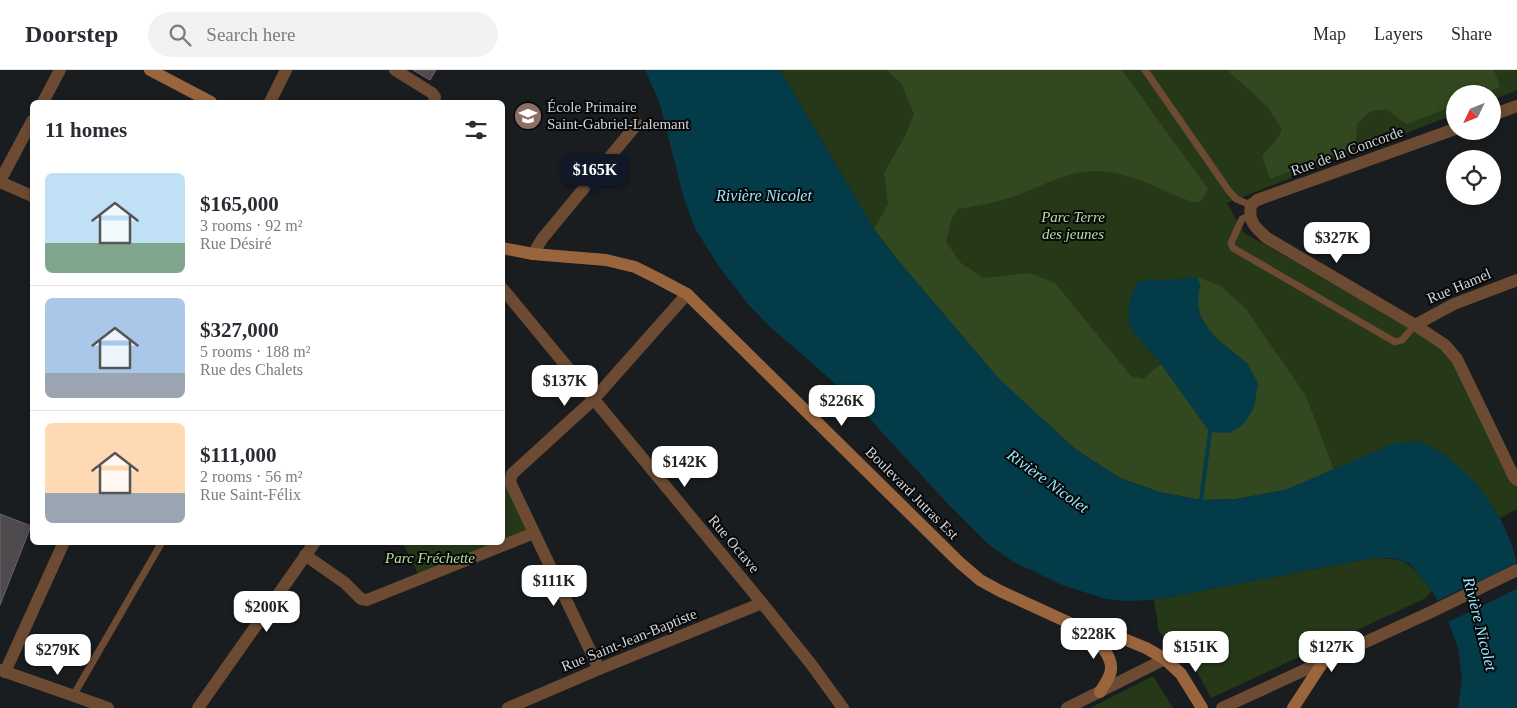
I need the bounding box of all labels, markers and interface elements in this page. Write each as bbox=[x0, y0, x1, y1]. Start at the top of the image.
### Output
search box bbox=[148, 12, 498, 57]
text: Doorstep bbox=[25, 21, 118, 47]
icon: search bbox=[166, 21, 194, 49]
text: Search here bbox=[206, 24, 295, 45]
text: Map bbox=[1313, 24, 1346, 44]
text: Layers bbox=[1374, 24, 1423, 44]
text: Share bbox=[1451, 24, 1492, 44]
north arrow bbox=[1446, 85, 1501, 140]
map controls bbox=[1446, 85, 1501, 205]
place label: École Primaire Saint-Gabriel-Lalemant bbox=[547, 99, 690, 132]
school or university icon: École Primaire Saint-Gabriel-Lalemant bbox=[513, 101, 543, 131]
icon: filters bbox=[462, 116, 490, 144]
text: 11 homes bbox=[45, 118, 127, 142]
street label: Rue de la Concorde bbox=[1288, 123, 1406, 179]
button: locate bbox=[1446, 150, 1501, 205]
pin: $165K bbox=[560, 154, 630, 196]
text: $165K bbox=[573, 161, 617, 178]
water label: Rivière Nicolet bbox=[715, 187, 812, 204]
text: $165,000 bbox=[200, 192, 279, 216]
icon: home bbox=[85, 193, 145, 253]
park label: Parc Terre des jeunes bbox=[1040, 209, 1105, 242]
text: 3 rooms · 92 m² bbox=[200, 217, 303, 234]
pin: $327K bbox=[1302, 222, 1372, 264]
text: $327K bbox=[1315, 229, 1359, 246]
text: Rue Désiré bbox=[200, 235, 272, 252]
street label: Rue Hamel bbox=[1425, 265, 1493, 307]
icon: home bbox=[85, 318, 145, 378]
text: $327,000 bbox=[200, 318, 279, 342]
text: 5 rooms · 188 m² bbox=[200, 343, 311, 360]
text: Rue des Chalets bbox=[200, 361, 303, 378]
pin: $137K bbox=[530, 364, 600, 407]
text: $137K bbox=[543, 372, 587, 389]
pin: $226K bbox=[807, 384, 877, 427]
text: $226K bbox=[820, 392, 864, 409]
icon: home bbox=[85, 443, 145, 503]
text: $111,000 bbox=[200, 443, 276, 467]
street label: Boulevard Jutras Est bbox=[862, 443, 962, 543]
water label: Rivière Nicolet bbox=[1003, 445, 1092, 516]
pin: $142K bbox=[650, 446, 720, 488]
text: $142K bbox=[663, 453, 707, 470]
text: 2 rooms · 56 m² bbox=[200, 468, 303, 485]
text: Rue Saint-Félix bbox=[200, 486, 301, 503]
street label: Rue Octave bbox=[705, 512, 763, 576]
park label: Parc Fréchette bbox=[384, 550, 475, 566]
pin: $111K bbox=[519, 564, 589, 607]
text: $111K bbox=[533, 572, 575, 589]
water label: Rivière Nicolet bbox=[1460, 574, 1500, 673]
pin: $200K bbox=[232, 590, 302, 633]
text: $200K bbox=[245, 598, 289, 615]
street label: Rue Saint-Jean-Baptiste bbox=[559, 605, 699, 674]
pin: $228K bbox=[1059, 618, 1129, 660]
text: $228K bbox=[1072, 625, 1116, 642]
pin: $151K bbox=[1161, 630, 1231, 673]
pin: $127K bbox=[1297, 630, 1367, 673]
pin: $279K bbox=[23, 634, 93, 676]
text: $151K bbox=[1174, 638, 1218, 655]
text: $127K bbox=[1310, 638, 1354, 655]
text: $279K bbox=[36, 641, 80, 658]

